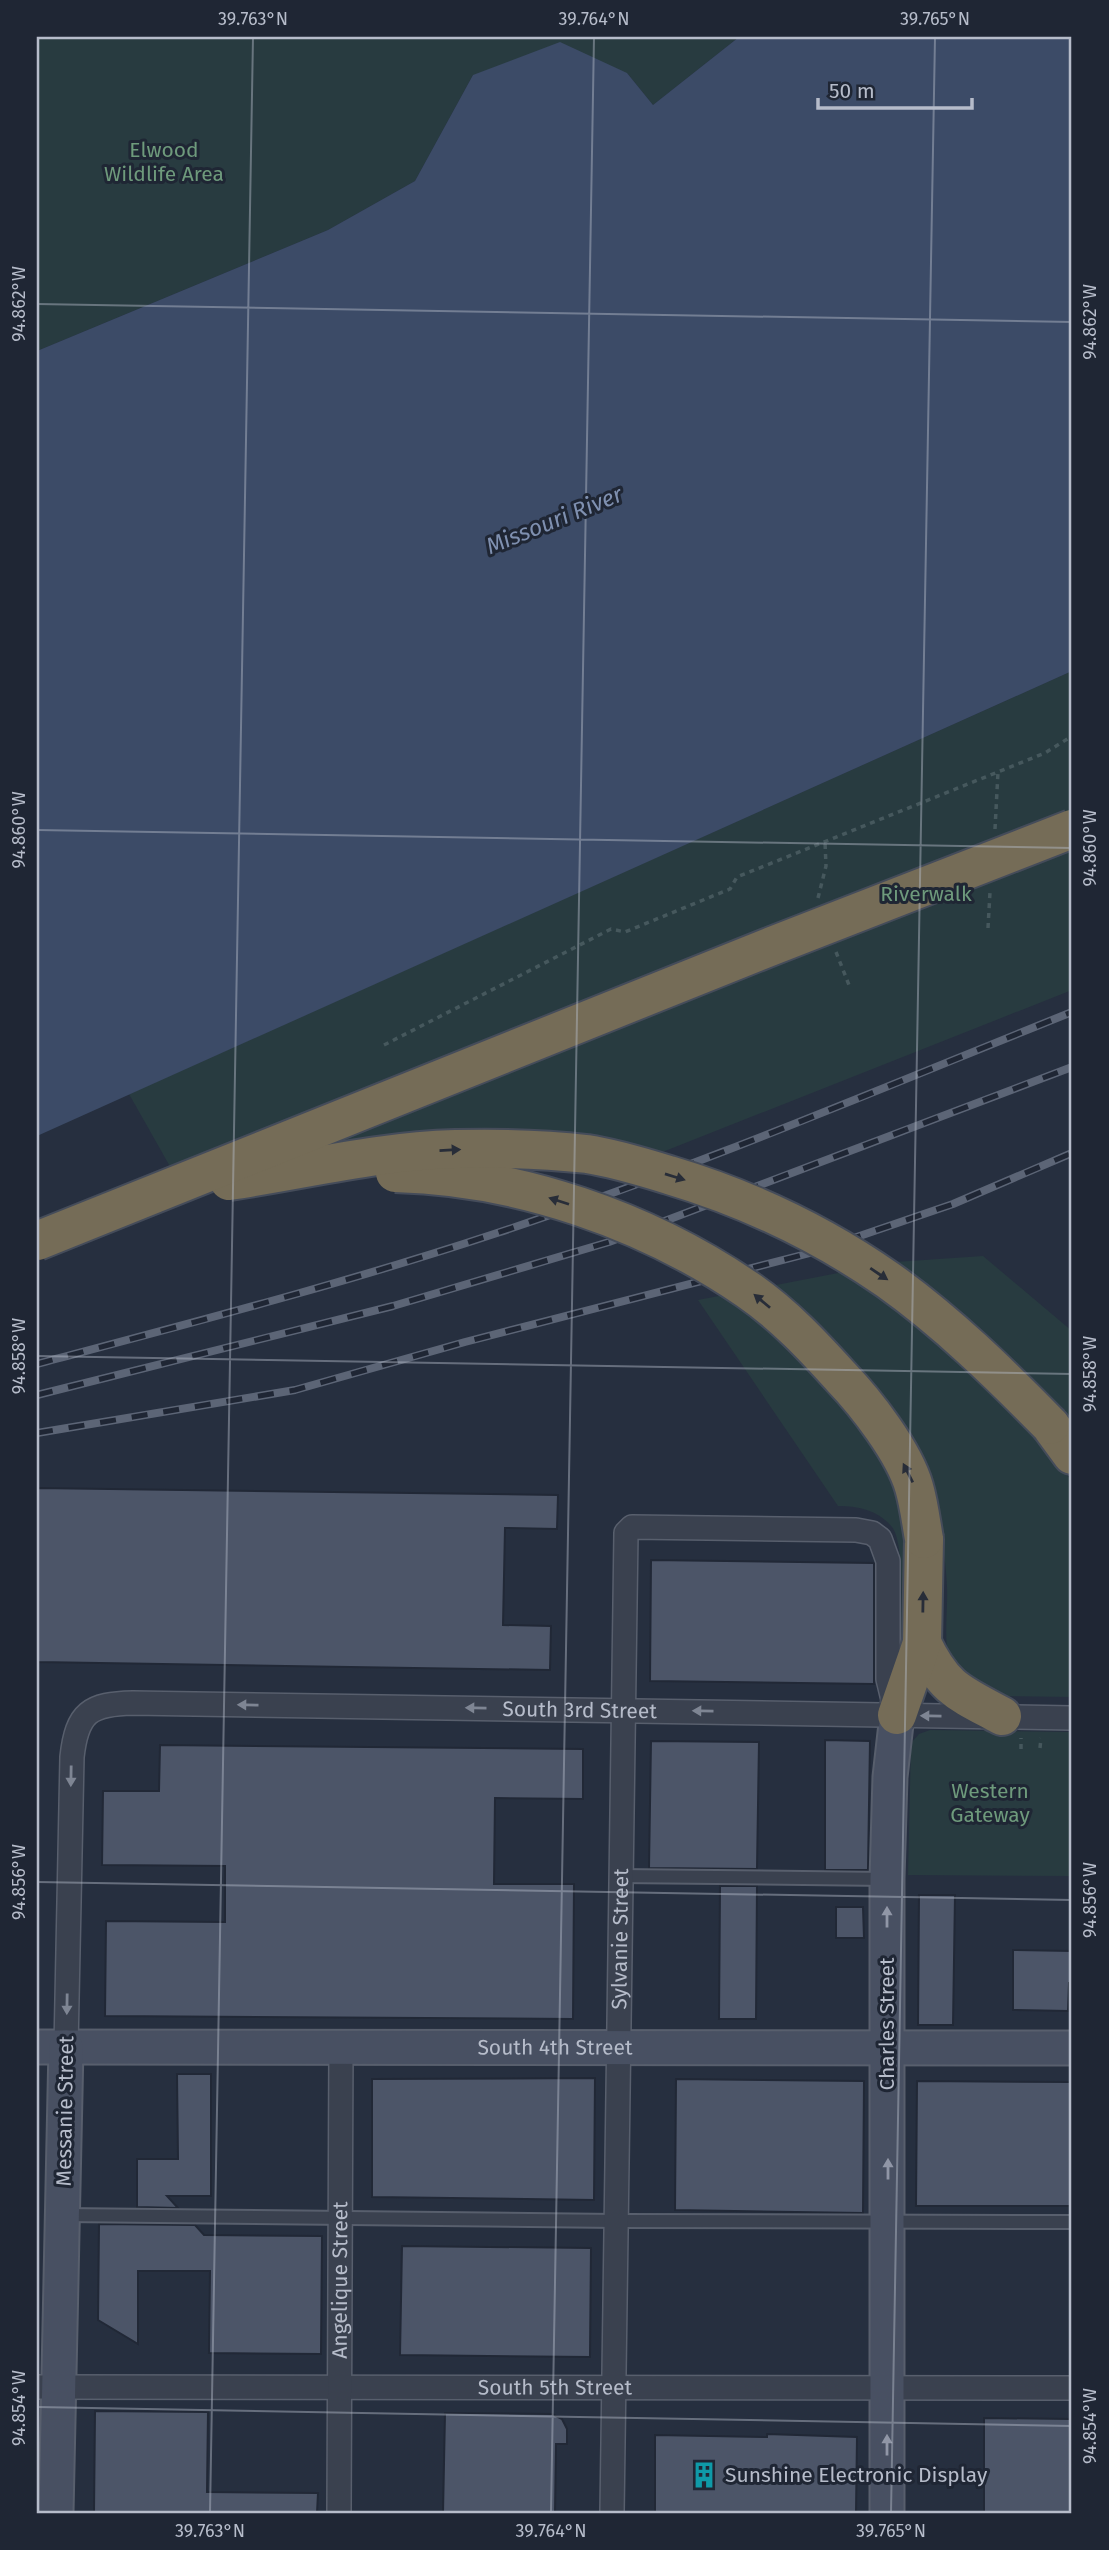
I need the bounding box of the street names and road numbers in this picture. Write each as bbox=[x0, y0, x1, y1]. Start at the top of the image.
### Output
street label: South 3rd Street bbox=[502, 1696, 658, 1724]
street label: Sylvanie Street bbox=[606, 1868, 634, 2010]
street label: Charles Street bbox=[874, 1957, 900, 2091]
street label: South 4th Street bbox=[477, 2034, 633, 2061]
street label: Messanie Street bbox=[51, 2035, 79, 2187]
street label: Angelique Street bbox=[327, 2201, 353, 2359]
street label: South 5th Street bbox=[478, 2374, 633, 2401]

